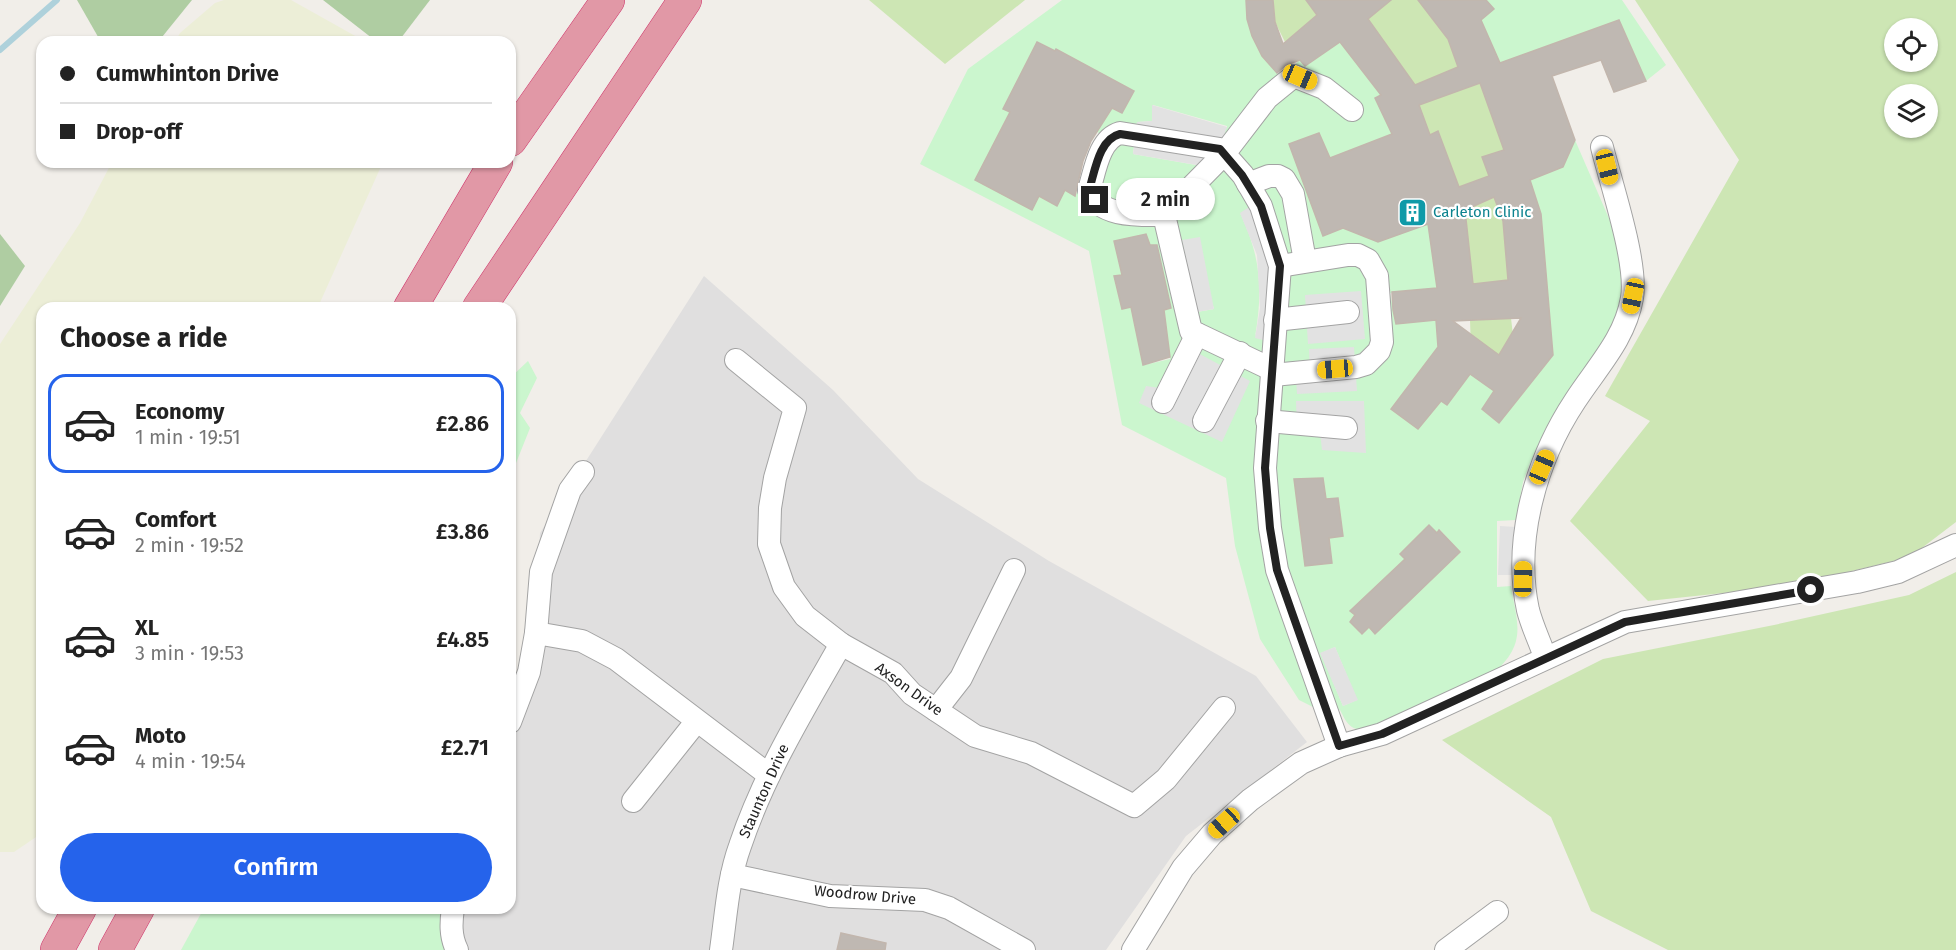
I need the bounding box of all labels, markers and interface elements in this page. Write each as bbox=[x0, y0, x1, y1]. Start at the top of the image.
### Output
map controls bbox=[1884, 18, 1938, 138]
button: locate bbox=[1884, 18, 1938, 72]
text: Cumwhinton Drive bbox=[96, 60, 279, 87]
car bbox=[1280, 62, 1320, 92]
button: layers bbox=[1884, 84, 1938, 138]
text: Drop-off bbox=[96, 118, 182, 145]
car bbox=[1594, 147, 1620, 187]
callout: 2 min bbox=[1116, 179, 1215, 221]
route end bbox=[1081, 186, 1108, 213]
text: 2 min bbox=[1141, 187, 1190, 211]
building icon: Carleton Clinic bbox=[1396, 196, 1428, 228]
place label: Carleton Clinic bbox=[1433, 203, 1531, 221]
car bbox=[1620, 277, 1646, 315]
text: Choose a ride bbox=[60, 322, 227, 354]
car bbox=[1316, 358, 1354, 380]
icon: car bbox=[63, 397, 117, 451]
text: Economy bbox=[135, 398, 224, 425]
text: £2.86 bbox=[436, 410, 489, 437]
text: 1 min · 19:51 bbox=[135, 425, 241, 449]
car bbox=[1527, 447, 1557, 487]
icon: car bbox=[63, 505, 117, 559]
text: Comfort bbox=[135, 506, 216, 533]
text: £3.86 bbox=[436, 518, 489, 545]
text: 2 min · 19:52 bbox=[135, 533, 244, 557]
car bbox=[1514, 561, 1532, 597]
route start bbox=[1797, 576, 1824, 603]
icon: car bbox=[63, 613, 117, 667]
text: XL bbox=[135, 614, 159, 641]
text: £4.85 bbox=[436, 626, 489, 653]
text: 3 min · 19:53 bbox=[135, 641, 244, 665]
street label: Axson Drive bbox=[872, 658, 946, 720]
icon: car bbox=[63, 721, 117, 775]
text: Moto bbox=[135, 722, 186, 749]
text: £2.71 bbox=[441, 734, 489, 761]
street label: Staunton Drive bbox=[735, 741, 793, 841]
text: 4 min · 19:54 bbox=[135, 749, 246, 773]
car bbox=[1205, 804, 1243, 842]
button: Confirm bbox=[60, 833, 492, 902]
street label: Woodrow Drive bbox=[813, 882, 917, 908]

